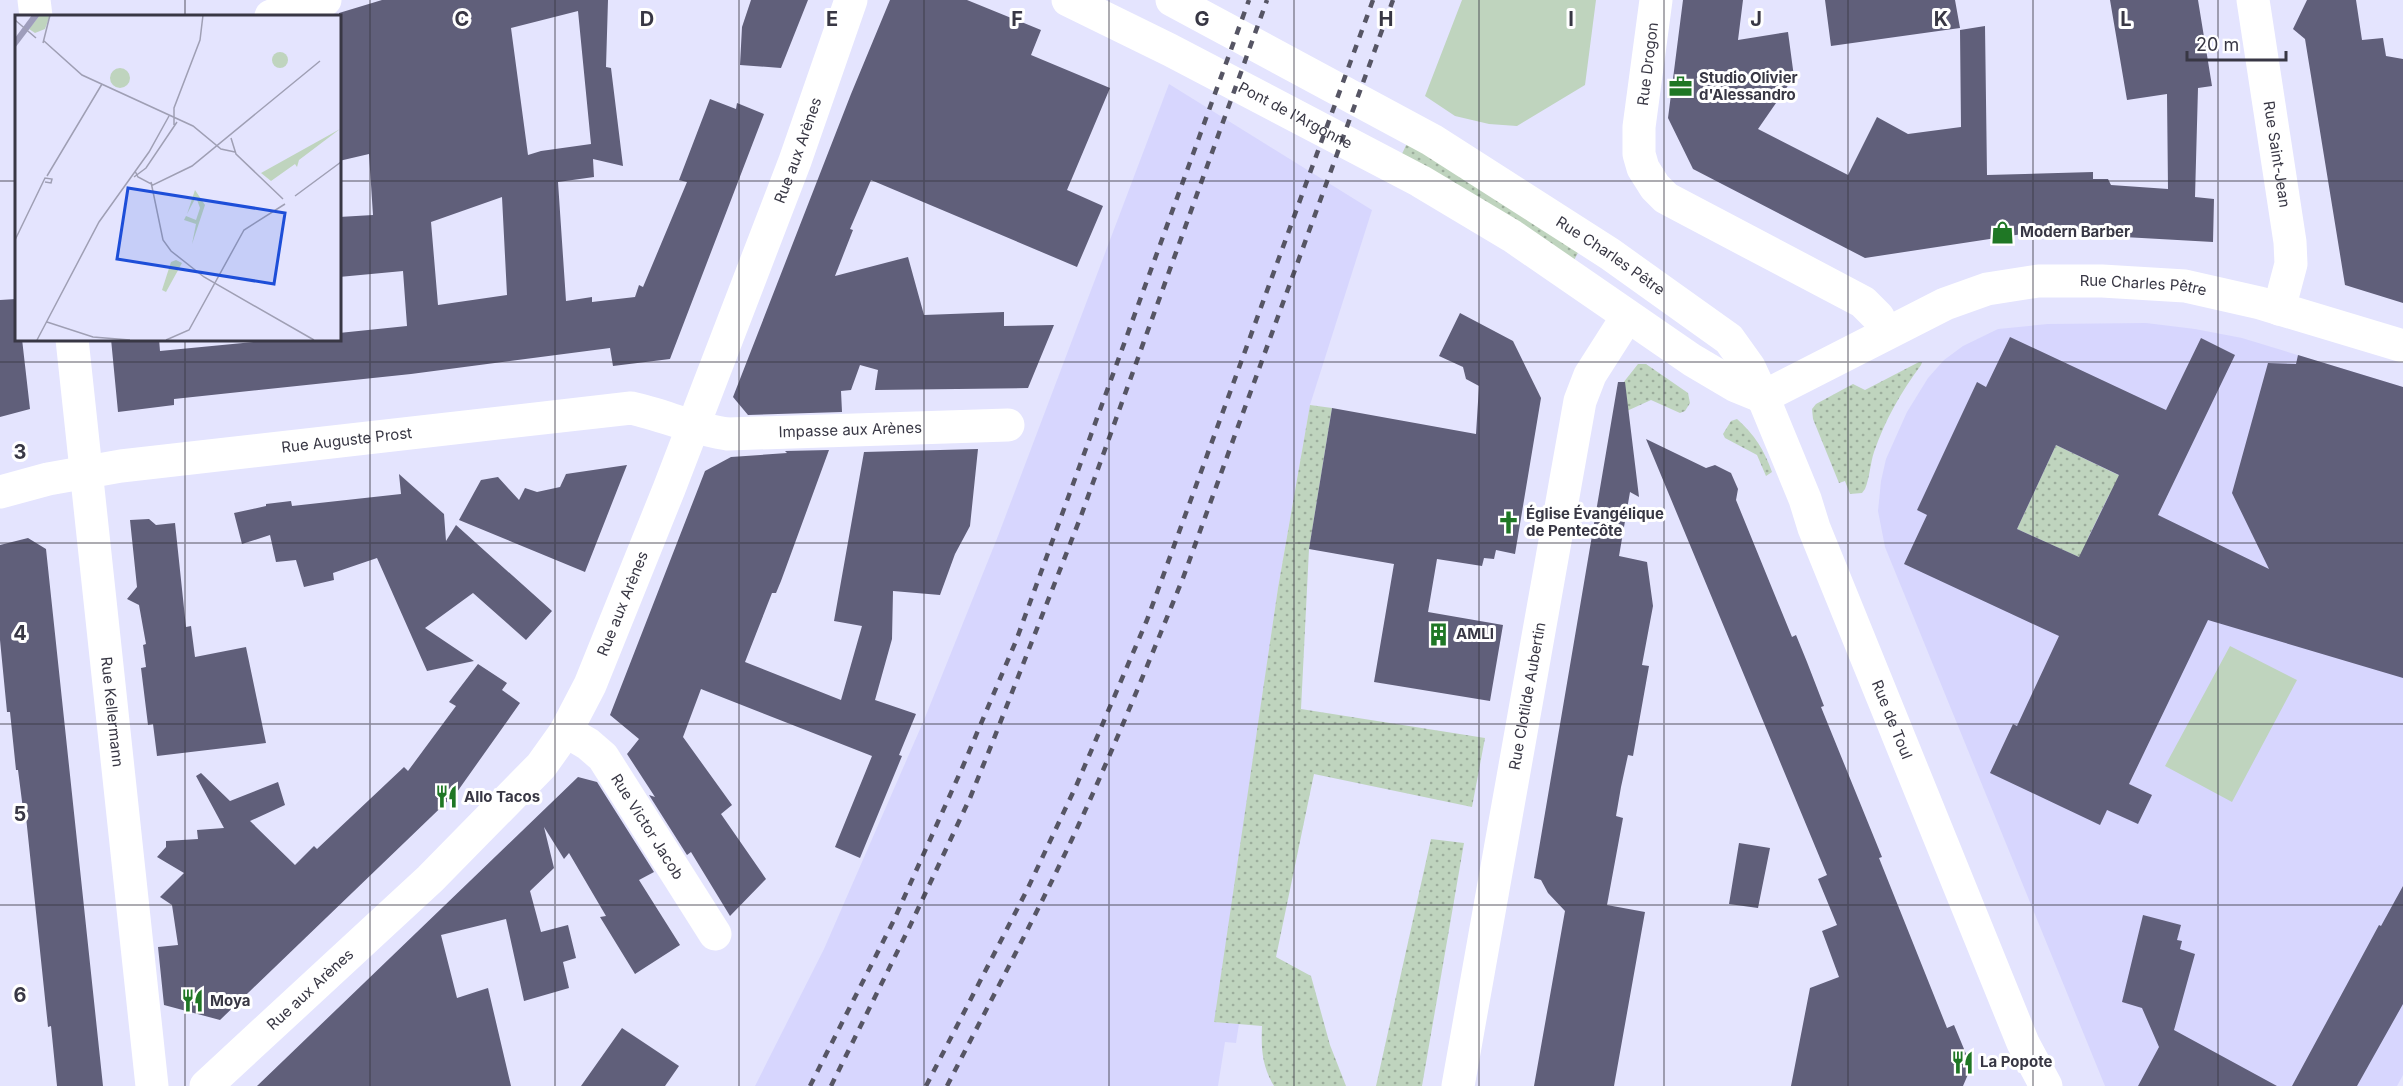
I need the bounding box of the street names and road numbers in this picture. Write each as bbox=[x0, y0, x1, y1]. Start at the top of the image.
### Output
street label: Rue Drogon bbox=[1633, 21, 1662, 107]
street label: Pont de l'Argonne bbox=[1235, 78, 1356, 153]
street label: Rue aux Arènes bbox=[770, 95, 825, 206]
street label: Rue Saint-Jean bbox=[2260, 99, 2295, 209]
street label: Rue Charles Pêtre bbox=[1553, 212, 1669, 299]
street label: Rue Charles Pêtre bbox=[2080, 271, 2209, 300]
street label: Impasse aux Arènes bbox=[778, 418, 922, 441]
street label: Rue Auguste Prost bbox=[280, 423, 413, 457]
street label: Rue aux Arènes bbox=[593, 548, 652, 659]
street label: Rue Clotilde Aubertin bbox=[1504, 621, 1549, 772]
street label: Rue Kellermann bbox=[97, 656, 128, 768]
street label: Rue de Toul bbox=[1868, 677, 1917, 762]
street label: Rue Victor Jacob bbox=[607, 770, 688, 883]
street label: Rue aux Arènes bbox=[263, 944, 357, 1034]

